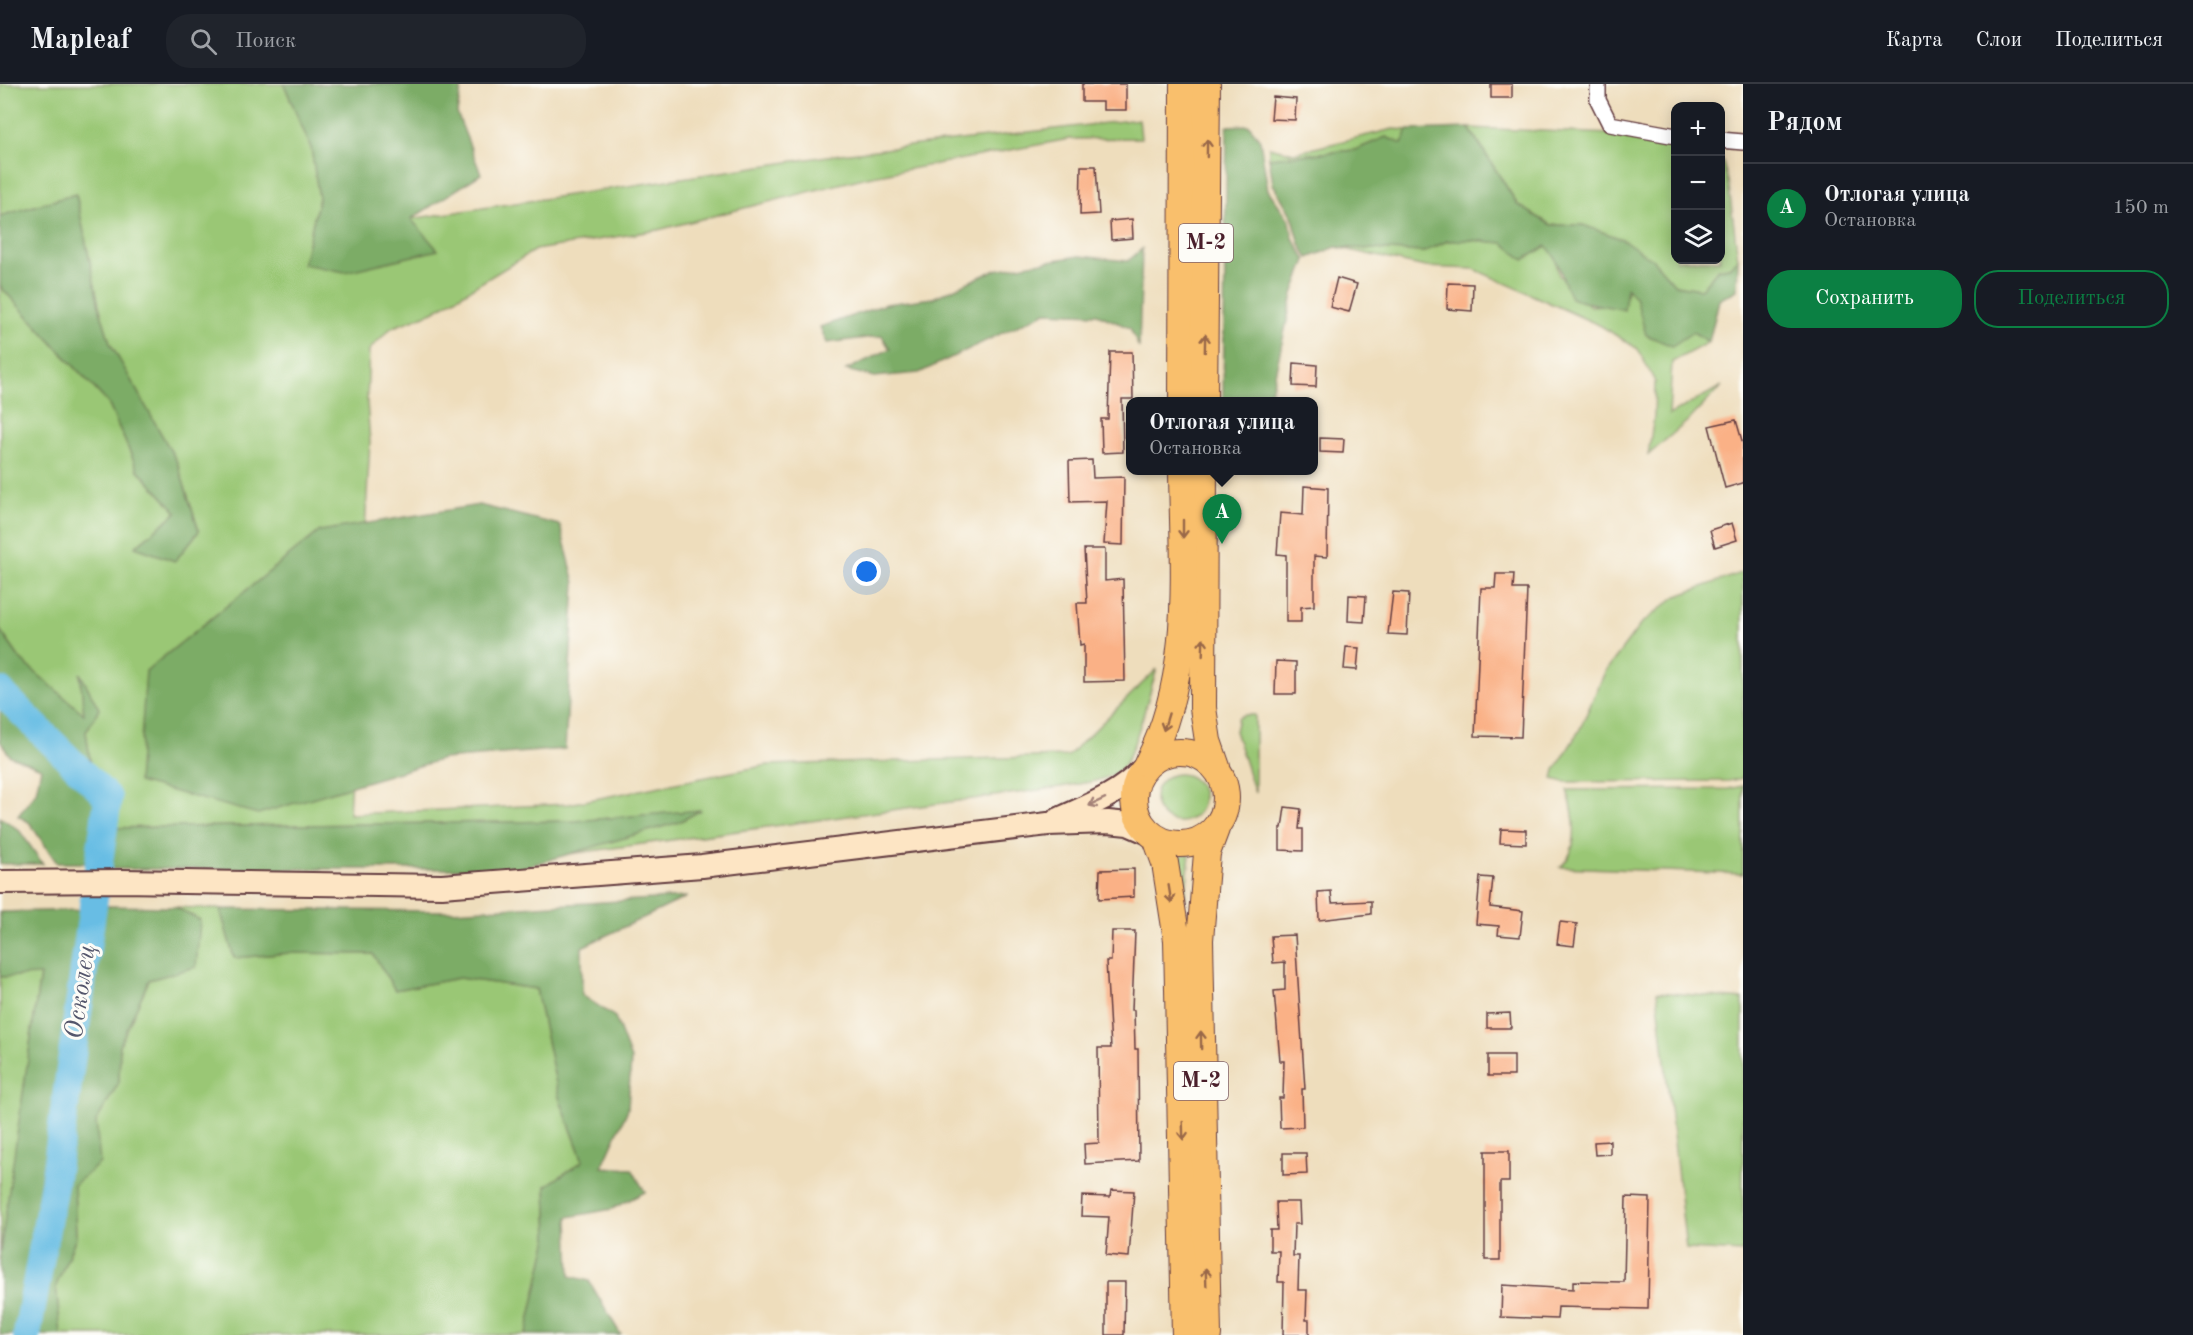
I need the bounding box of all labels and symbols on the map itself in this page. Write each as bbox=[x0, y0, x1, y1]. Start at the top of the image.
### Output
one-way arrow bbox=[1201, 139, 1212, 159]
road number: М-2 bbox=[1179, 224, 1233, 262]
one-way arrow bbox=[1199, 334, 1210, 354]
pin: A bbox=[1202, 494, 1242, 544]
one-way arrow bbox=[1177, 518, 1188, 538]
your location bbox=[852, 557, 881, 586]
one-way arrow bbox=[1197, 638, 1209, 658]
one-way arrow bbox=[1160, 712, 1171, 731]
one-way arrow bbox=[1088, 797, 1106, 808]
one-way arrow bbox=[1165, 884, 1176, 904]
water label: Осколец bbox=[62, 943, 100, 1041]
one-way arrow bbox=[1195, 1030, 1207, 1050]
road number: М-2 bbox=[1174, 1062, 1228, 1100]
one-way arrow bbox=[1177, 1120, 1189, 1140]
one-way arrow bbox=[1200, 1267, 1212, 1287]

